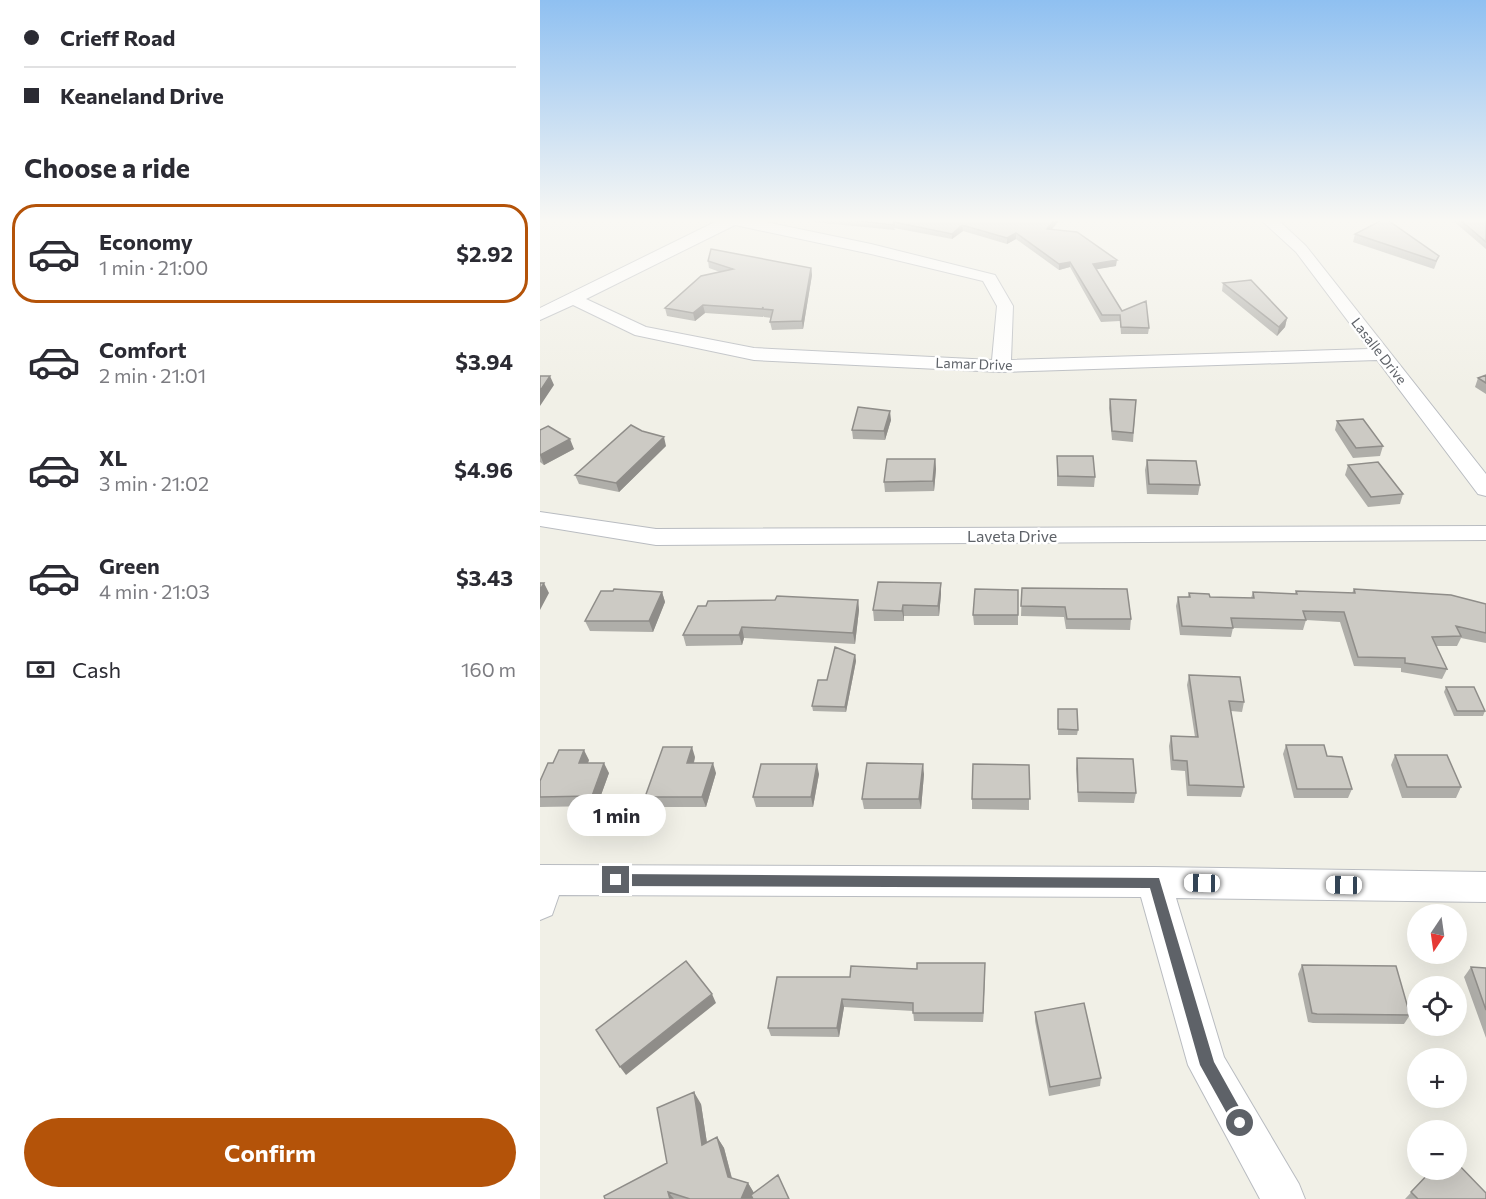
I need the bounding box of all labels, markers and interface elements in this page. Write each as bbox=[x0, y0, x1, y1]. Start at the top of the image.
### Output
text: Crieff Road bbox=[60, 24, 175, 51]
text: Keaneland Drive bbox=[60, 82, 224, 109]
text: Choose a ride bbox=[24, 151, 190, 184]
icon: car bbox=[27, 227, 81, 281]
text: Economy bbox=[99, 228, 193, 255]
text: $2.92 bbox=[456, 240, 513, 267]
text: 1 min · 21:00 bbox=[99, 255, 208, 279]
street label: Lasalle Drive bbox=[1348, 314, 1411, 387]
icon: car bbox=[27, 335, 81, 389]
text: Comfort bbox=[99, 336, 187, 363]
text: $3.94 bbox=[455, 348, 513, 375]
street label: Lamar Drive bbox=[935, 354, 1013, 373]
text: 2 min · 21:01 bbox=[99, 363, 206, 387]
icon: car bbox=[27, 443, 81, 497]
text: XL bbox=[99, 444, 127, 471]
text: $4.96 bbox=[454, 456, 513, 483]
text: 3 min · 21:02 bbox=[99, 471, 209, 495]
street label: Laveta Drive bbox=[967, 526, 1057, 545]
icon: car bbox=[27, 551, 81, 605]
text: Green bbox=[99, 552, 160, 579]
text: $3.43 bbox=[456, 564, 513, 591]
text: 4 min · 21:03 bbox=[99, 579, 210, 603]
icon: cash bbox=[24, 653, 57, 686]
text: Cash bbox=[72, 656, 121, 683]
text: 160 m bbox=[461, 657, 516, 681]
callout: 1 min bbox=[566, 793, 665, 835]
text: 1 min bbox=[593, 803, 640, 827]
route end bbox=[602, 866, 629, 893]
car bbox=[1184, 874, 1220, 892]
car bbox=[1326, 876, 1362, 894]
north arrow bbox=[1407, 904, 1467, 964]
map controls bbox=[1407, 904, 1467, 1180]
button: locate bbox=[1407, 976, 1467, 1036]
button: + bbox=[1407, 1048, 1467, 1108]
route start bbox=[1226, 1109, 1253, 1136]
button: Confirm bbox=[24, 1118, 516, 1187]
button: − bbox=[1407, 1120, 1467, 1180]

